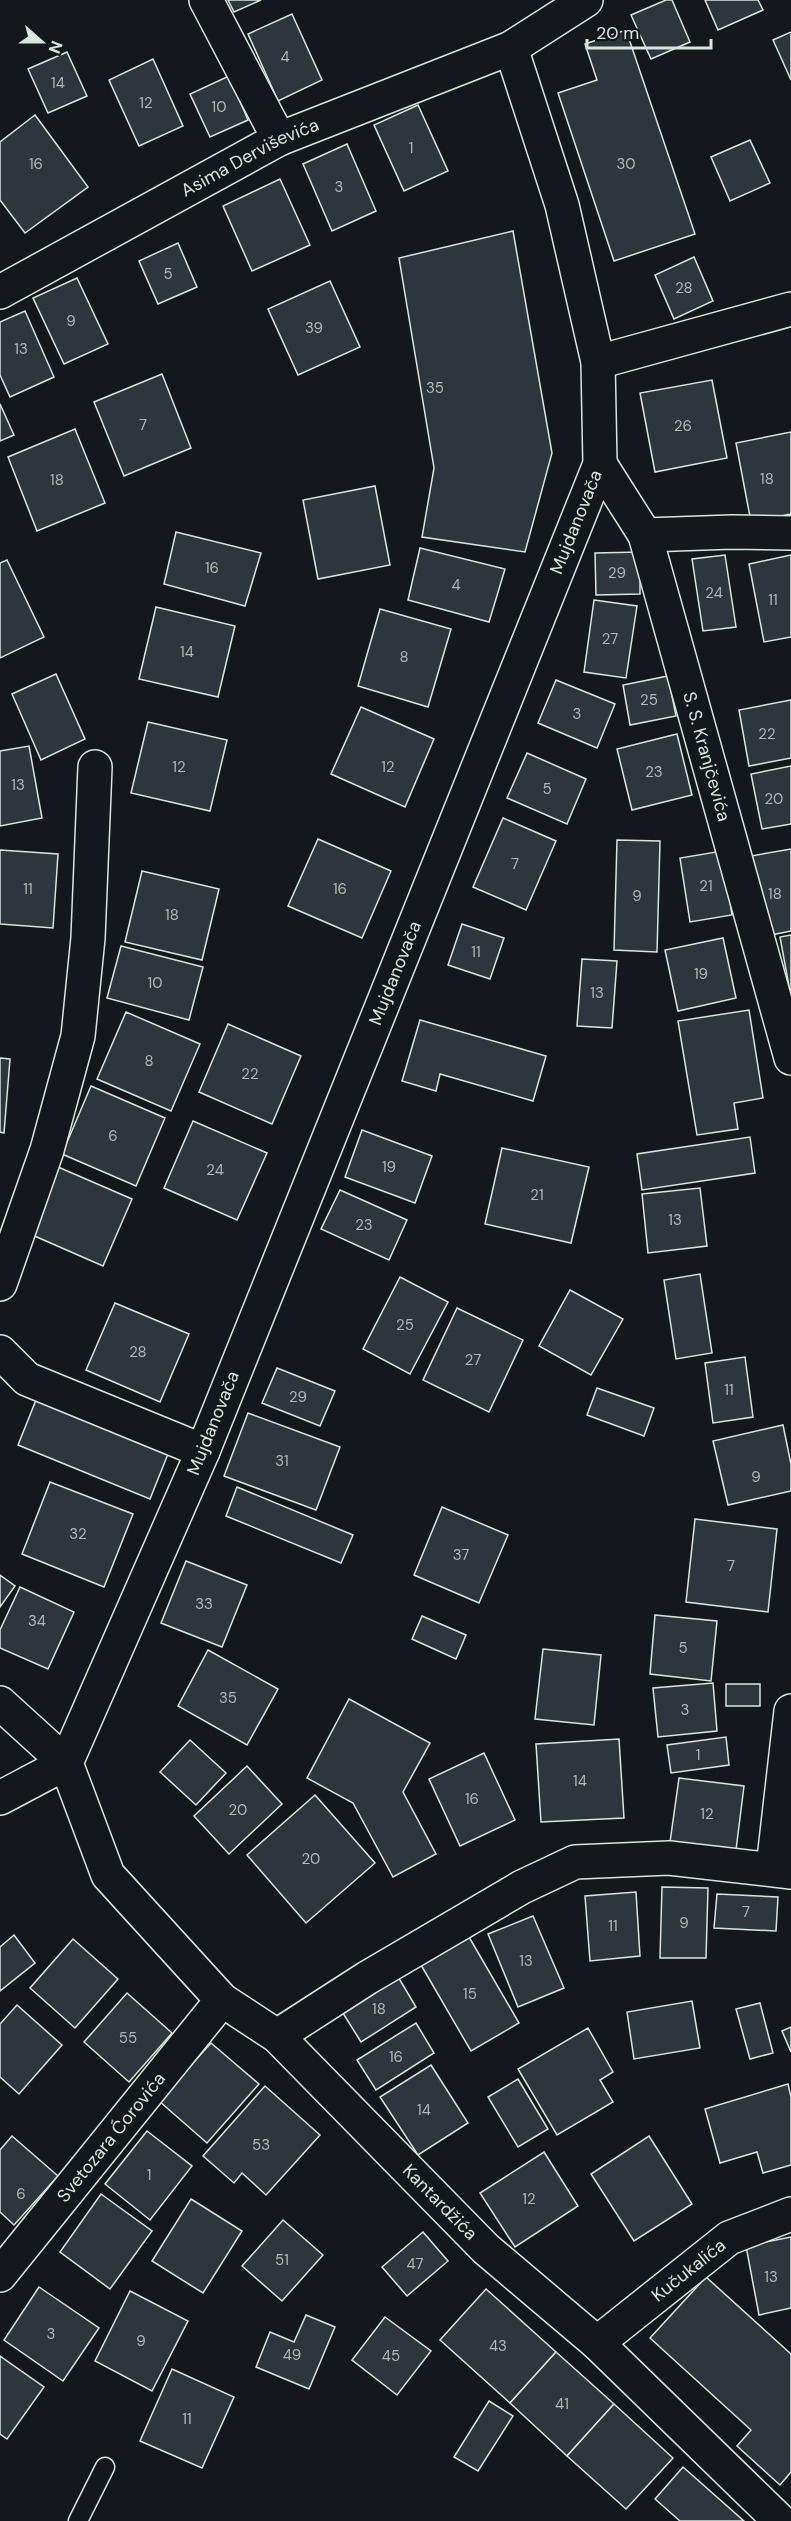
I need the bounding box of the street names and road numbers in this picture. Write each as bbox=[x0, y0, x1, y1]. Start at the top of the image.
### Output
street label: Asima Derviševića bbox=[177, 113, 322, 202]
street label: Mujdanovača bbox=[544, 466, 608, 578]
street label: S. S. Kranjčevića bbox=[677, 689, 736, 824]
street label: Mujdanovača bbox=[363, 917, 427, 1029]
street label: Mujdanovača bbox=[181, 1367, 245, 1479]
street label: Svetozara Ćorovića bbox=[51, 2067, 171, 2207]
street label: Kantardžića bbox=[397, 2159, 483, 2245]
street label: Kučukalića bbox=[647, 2233, 731, 2307]

